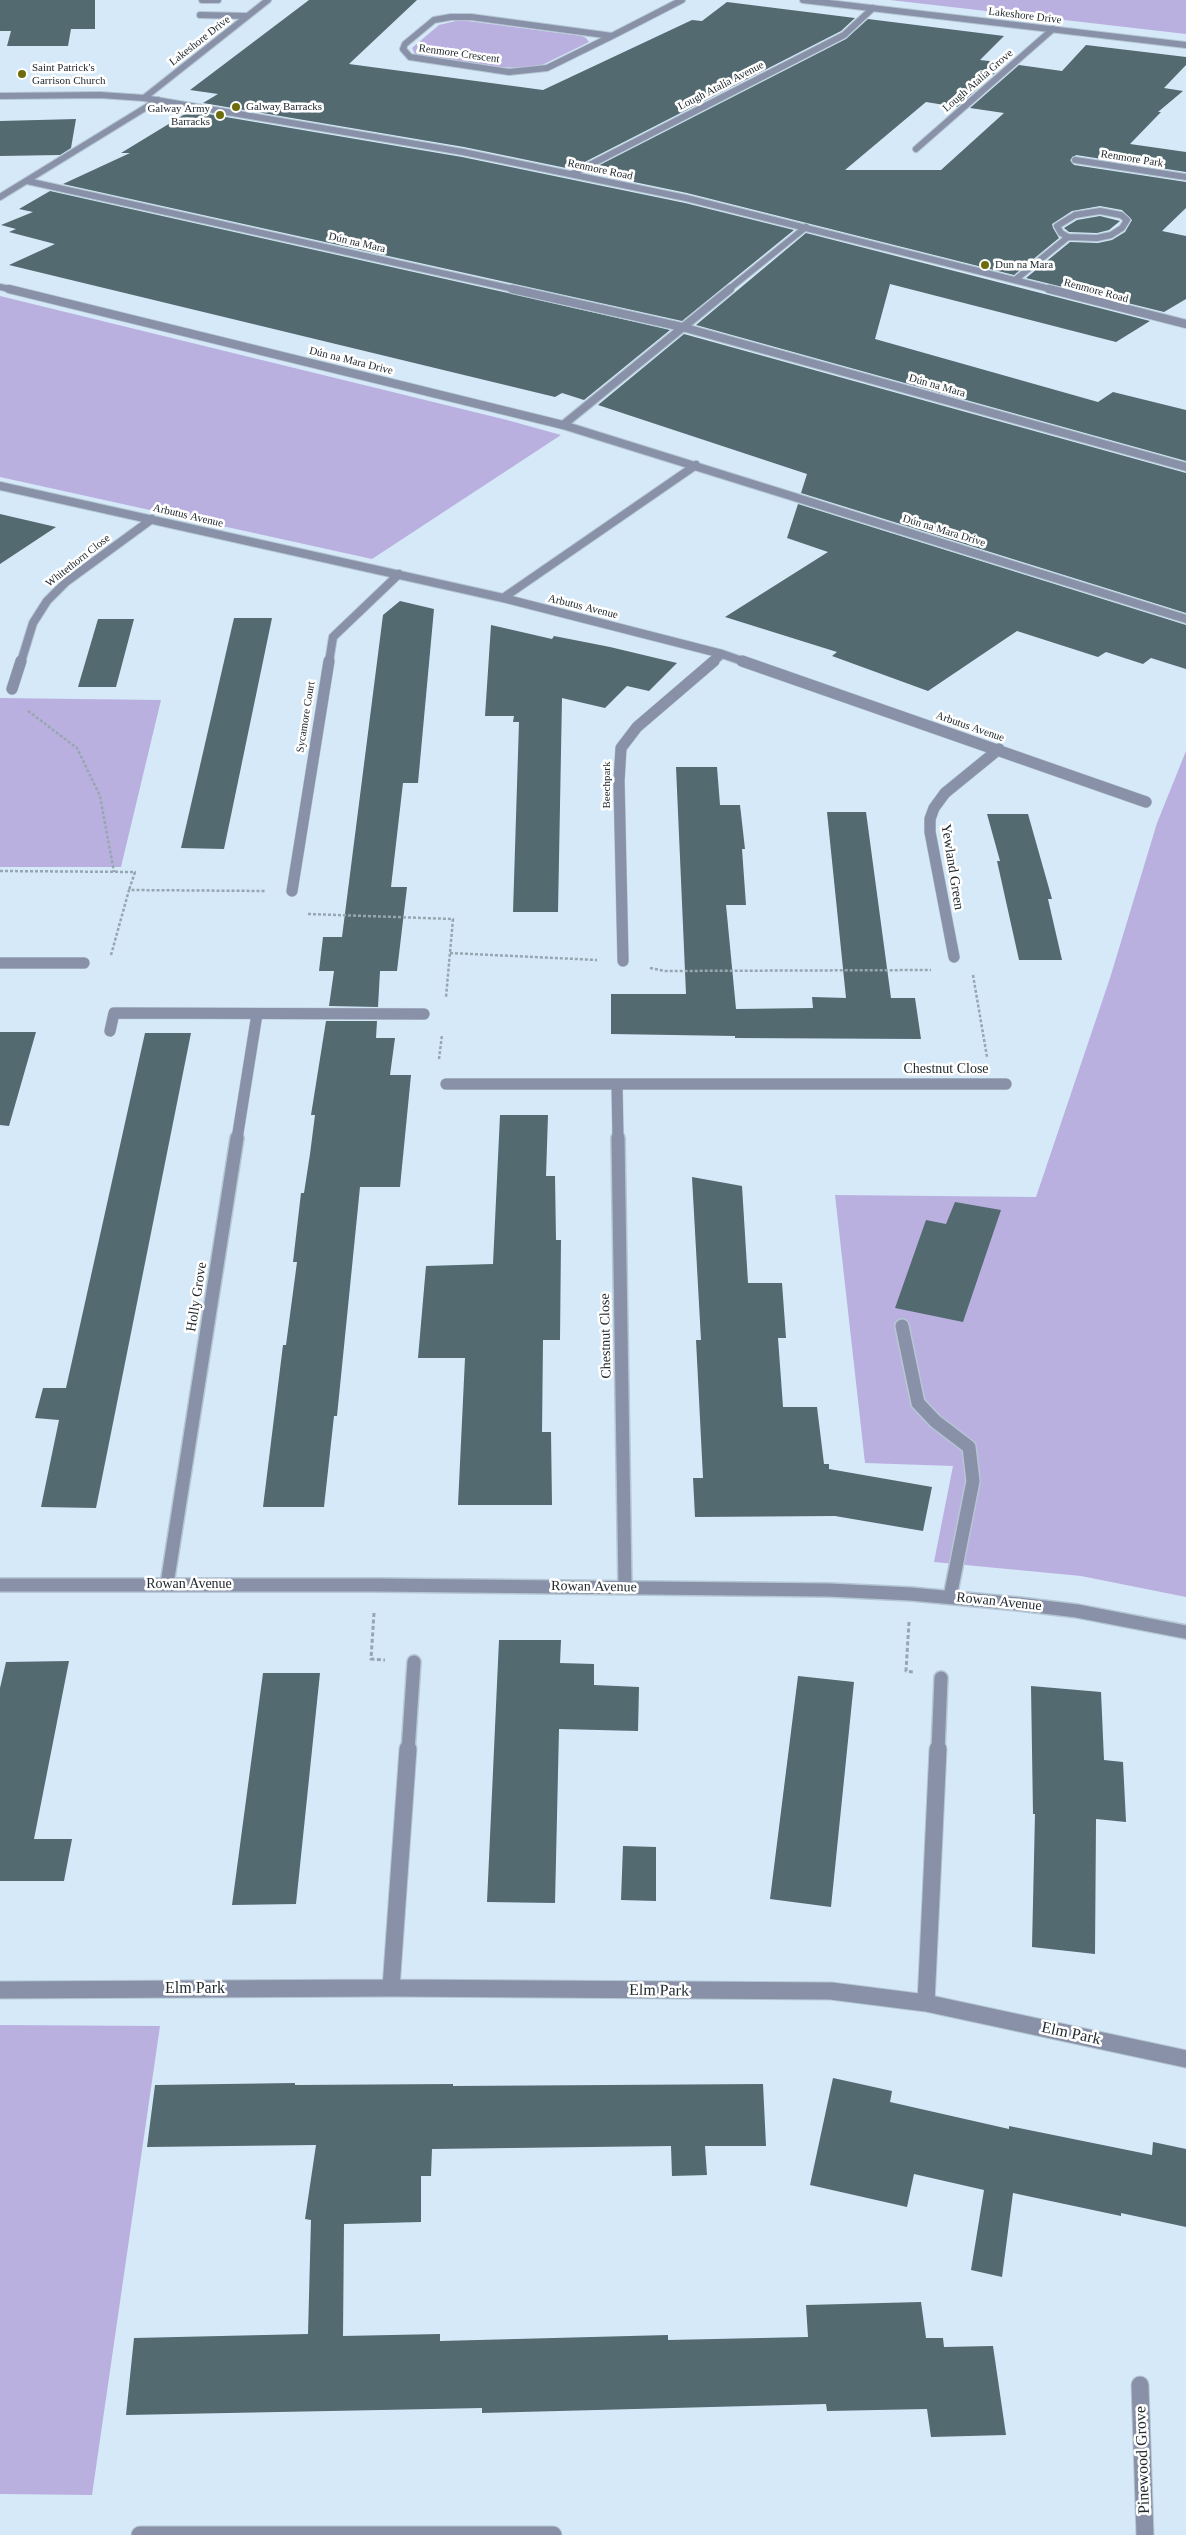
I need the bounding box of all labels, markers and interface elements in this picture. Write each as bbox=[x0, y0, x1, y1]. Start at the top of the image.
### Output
street label: Lakeshore Drive bbox=[988, 5, 1062, 27]
street label: Lakeshore Drive bbox=[167, 13, 233, 69]
street label: Renmore Crescent bbox=[418, 42, 500, 66]
street label: Lough Atalia Grove bbox=[940, 47, 1016, 115]
street label: Lough Atalia Avenue bbox=[676, 59, 766, 113]
place label: Saint Patrick's Garrison Church bbox=[32, 61, 106, 87]
marker: Saint Patrick's Garrison Church bbox=[16, 68, 28, 80]
place label: Galway Barracks bbox=[246, 100, 322, 114]
marker: Galway Barracks bbox=[230, 101, 242, 113]
place label: Galway Army Barracks bbox=[147, 102, 210, 128]
marker: Galway Army Barracks bbox=[214, 109, 226, 121]
street label: Renmore Park bbox=[1100, 148, 1164, 170]
street label: Renmore Road bbox=[566, 157, 634, 183]
street label: Dún na Mara bbox=[327, 230, 387, 256]
place label: Dun na Mara bbox=[995, 258, 1053, 272]
marker: Dun na Mara bbox=[979, 259, 991, 271]
street label: Renmore Road bbox=[1062, 276, 1130, 306]
street label: Dún na Mara Drive bbox=[308, 344, 394, 378]
street label: Dún na Mara bbox=[907, 372, 967, 400]
street label: Arbutus Avenue bbox=[152, 502, 224, 530]
street label: Dún na Mara Drive bbox=[901, 512, 987, 550]
street label: Whitethorn Close bbox=[43, 532, 113, 590]
street label: Arbutus Avenue bbox=[547, 592, 619, 622]
street label: Sycamore Court bbox=[294, 681, 318, 753]
street label: Arbutus Avenue bbox=[934, 709, 1006, 745]
street label: Beechpark bbox=[600, 761, 614, 809]
street label: Yewland Green bbox=[937, 823, 967, 911]
street label: Chestnut Close bbox=[903, 1061, 989, 1077]
street label: Holly Grove bbox=[183, 1261, 211, 1333]
street label: Chestnut Close bbox=[597, 1293, 615, 1379]
street label: Rowan Avenue bbox=[146, 1576, 232, 1592]
street label: Rowan Avenue bbox=[551, 1578, 637, 1596]
street label: Rowan Avenue bbox=[956, 1589, 1042, 1615]
street label: Elm Park bbox=[165, 1979, 225, 1999]
street label: Elm Park bbox=[629, 1981, 689, 2001]
street label: Elm Park bbox=[1040, 2018, 1102, 2050]
street label: Pinewood Grove bbox=[1132, 2406, 1154, 2514]

